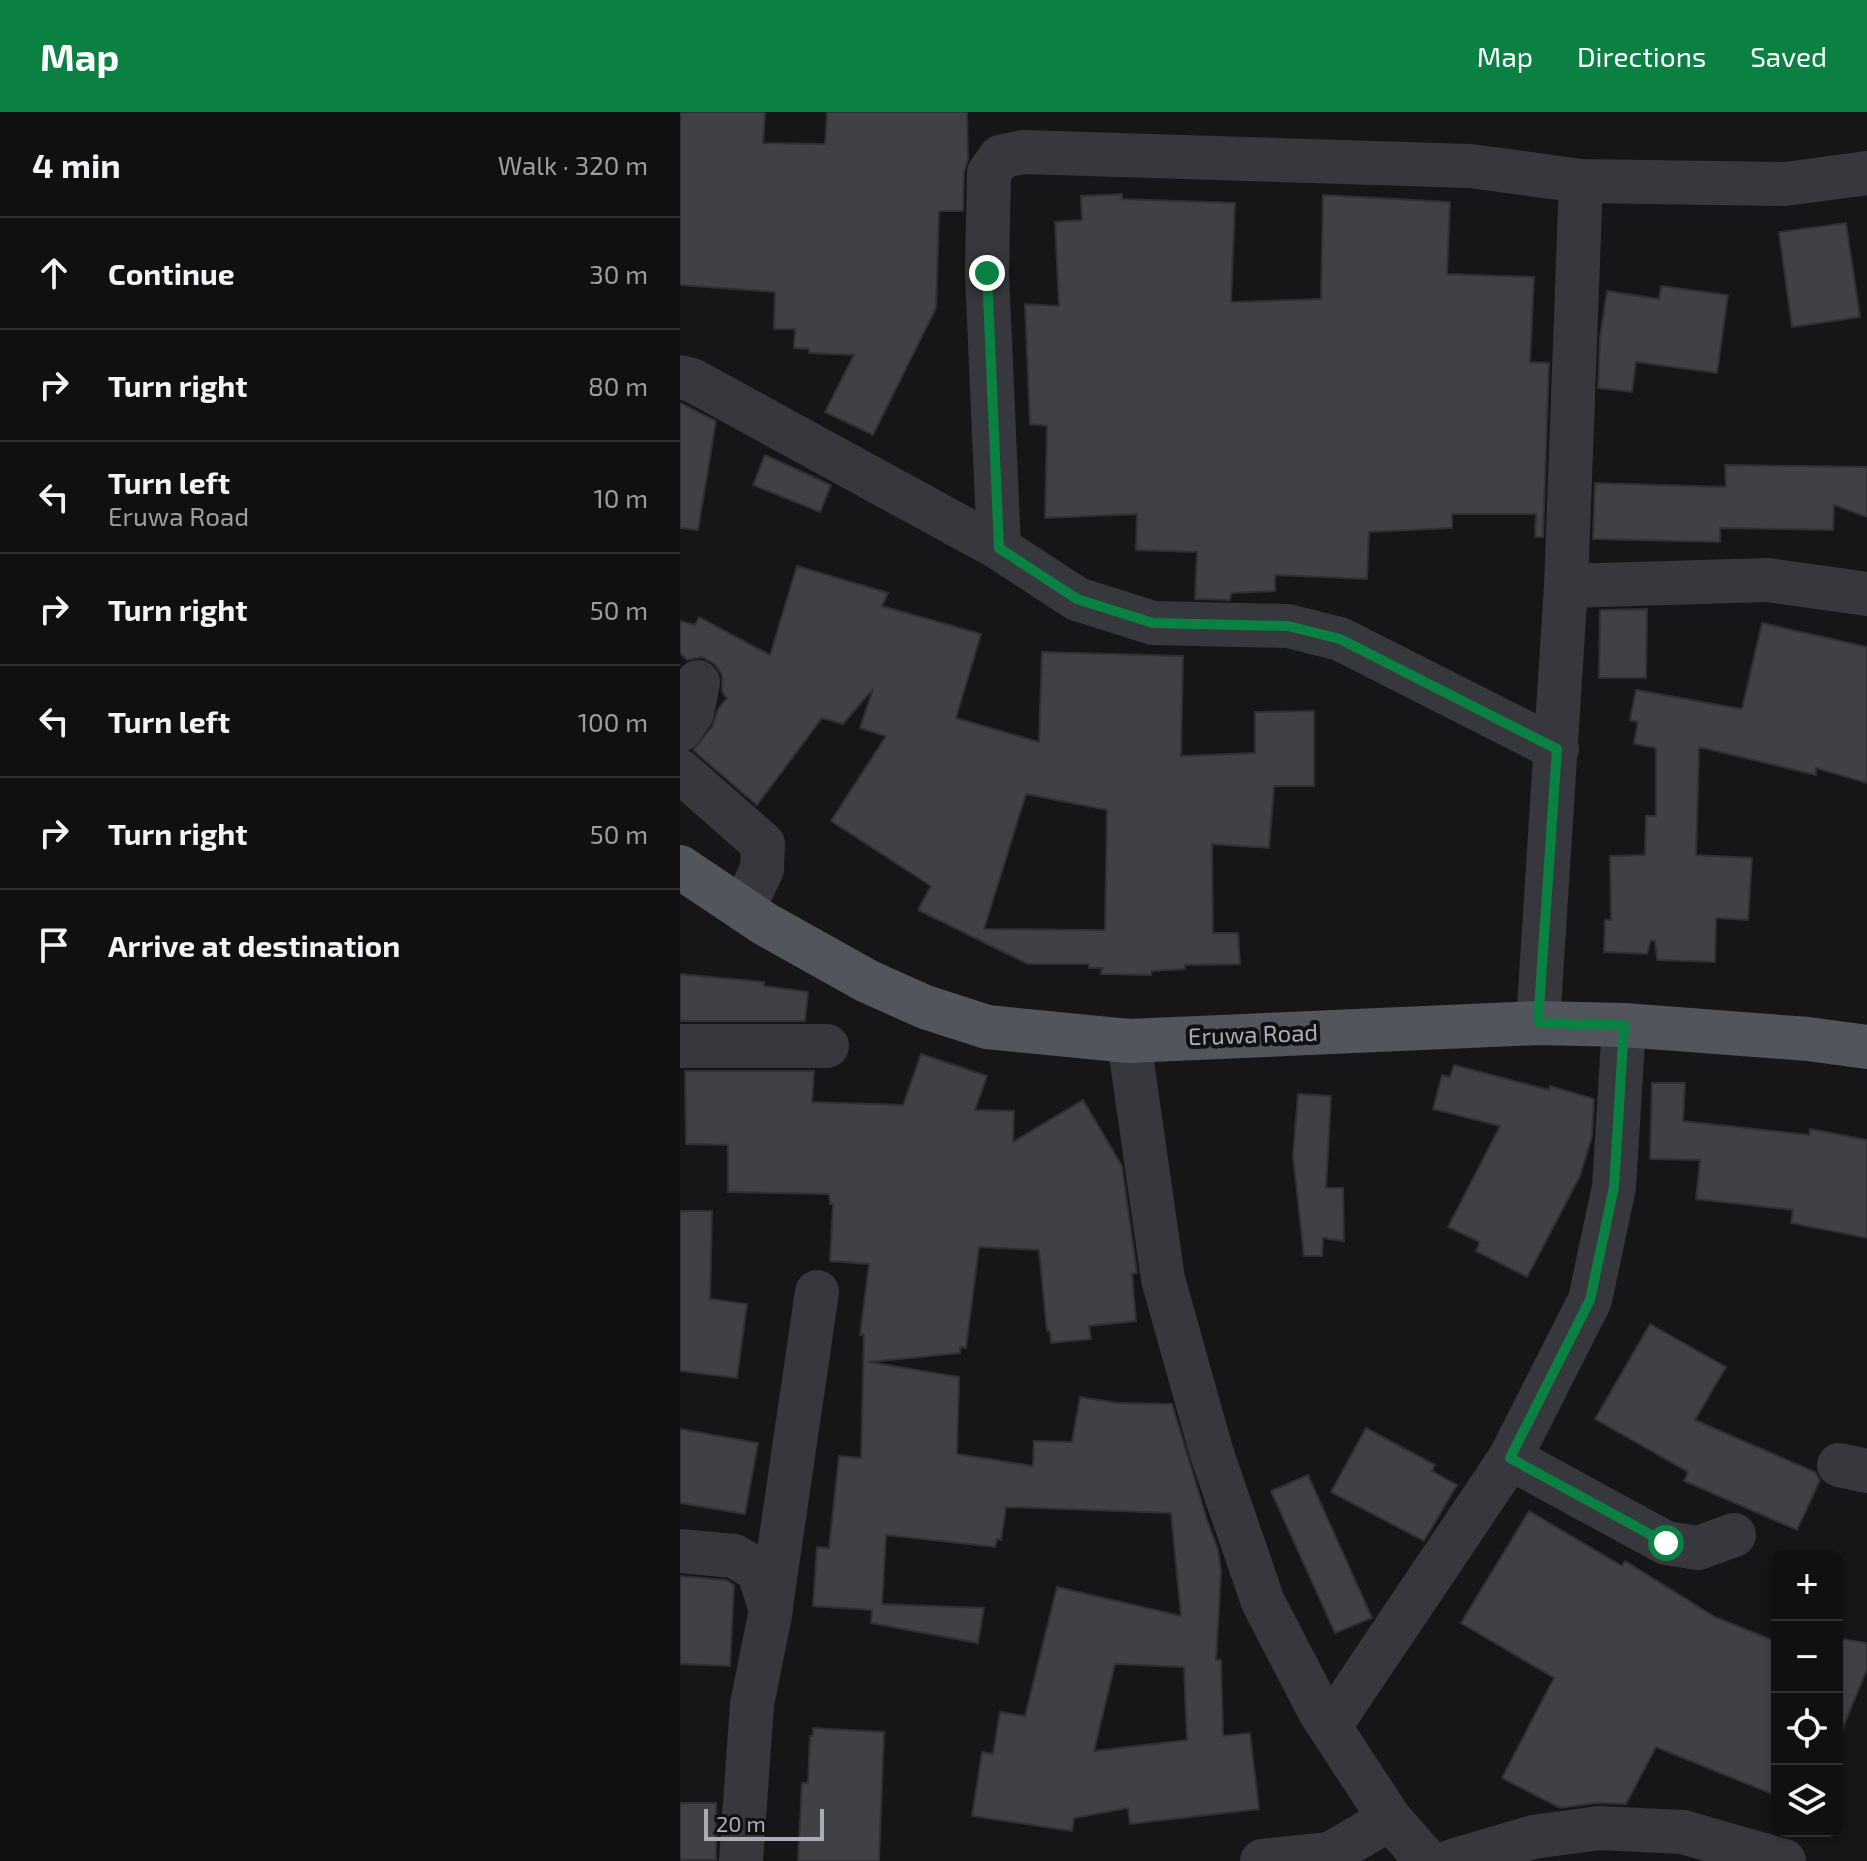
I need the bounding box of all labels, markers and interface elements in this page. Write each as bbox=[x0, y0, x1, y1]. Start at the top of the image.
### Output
text: Map bbox=[40, 33, 119, 79]
text: Map bbox=[1477, 39, 1533, 73]
text: Directions bbox=[1577, 39, 1706, 73]
text: Saved bbox=[1750, 39, 1827, 73]
text: 4 min bbox=[32, 144, 121, 185]
text: Walk · 320 m bbox=[498, 149, 648, 180]
icon: ahead bbox=[32, 251, 76, 295]
text: Continue bbox=[108, 255, 235, 291]
route end bbox=[969, 255, 1005, 291]
text: 30 m bbox=[589, 258, 648, 289]
icon: right bbox=[32, 363, 76, 407]
text: Turn right bbox=[108, 367, 248, 403]
text: 80 m bbox=[588, 370, 648, 401]
text: Turn left bbox=[108, 464, 230, 500]
icon: left bbox=[32, 475, 76, 519]
text: 10 m bbox=[593, 482, 648, 513]
text: Eruwa Road bbox=[108, 500, 249, 531]
icon: right bbox=[32, 587, 76, 631]
text: Turn right bbox=[108, 591, 248, 627]
text: 50 m bbox=[590, 594, 648, 625]
icon: left bbox=[32, 699, 76, 743]
text: Turn left bbox=[108, 703, 230, 739]
text: 100 m bbox=[578, 706, 648, 737]
icon: right bbox=[32, 811, 76, 855]
text: Turn right bbox=[108, 815, 248, 851]
text: 50 m bbox=[590, 818, 648, 849]
icon: arrive bbox=[32, 923, 76, 967]
text: Arrive at destination bbox=[108, 927, 400, 963]
street label: Eruwa Road bbox=[1187, 1017, 1319, 1050]
route start bbox=[1648, 1525, 1684, 1561]
map controls bbox=[1771, 1549, 1843, 1837]
button: + bbox=[1771, 1549, 1843, 1621]
button: − bbox=[1771, 1621, 1843, 1693]
button: locate bbox=[1771, 1693, 1843, 1765]
button: layers bbox=[1771, 1765, 1843, 1837]
scale bar bbox=[704, 1805, 824, 1841]
text: 20 m bbox=[716, 1810, 766, 1836]

